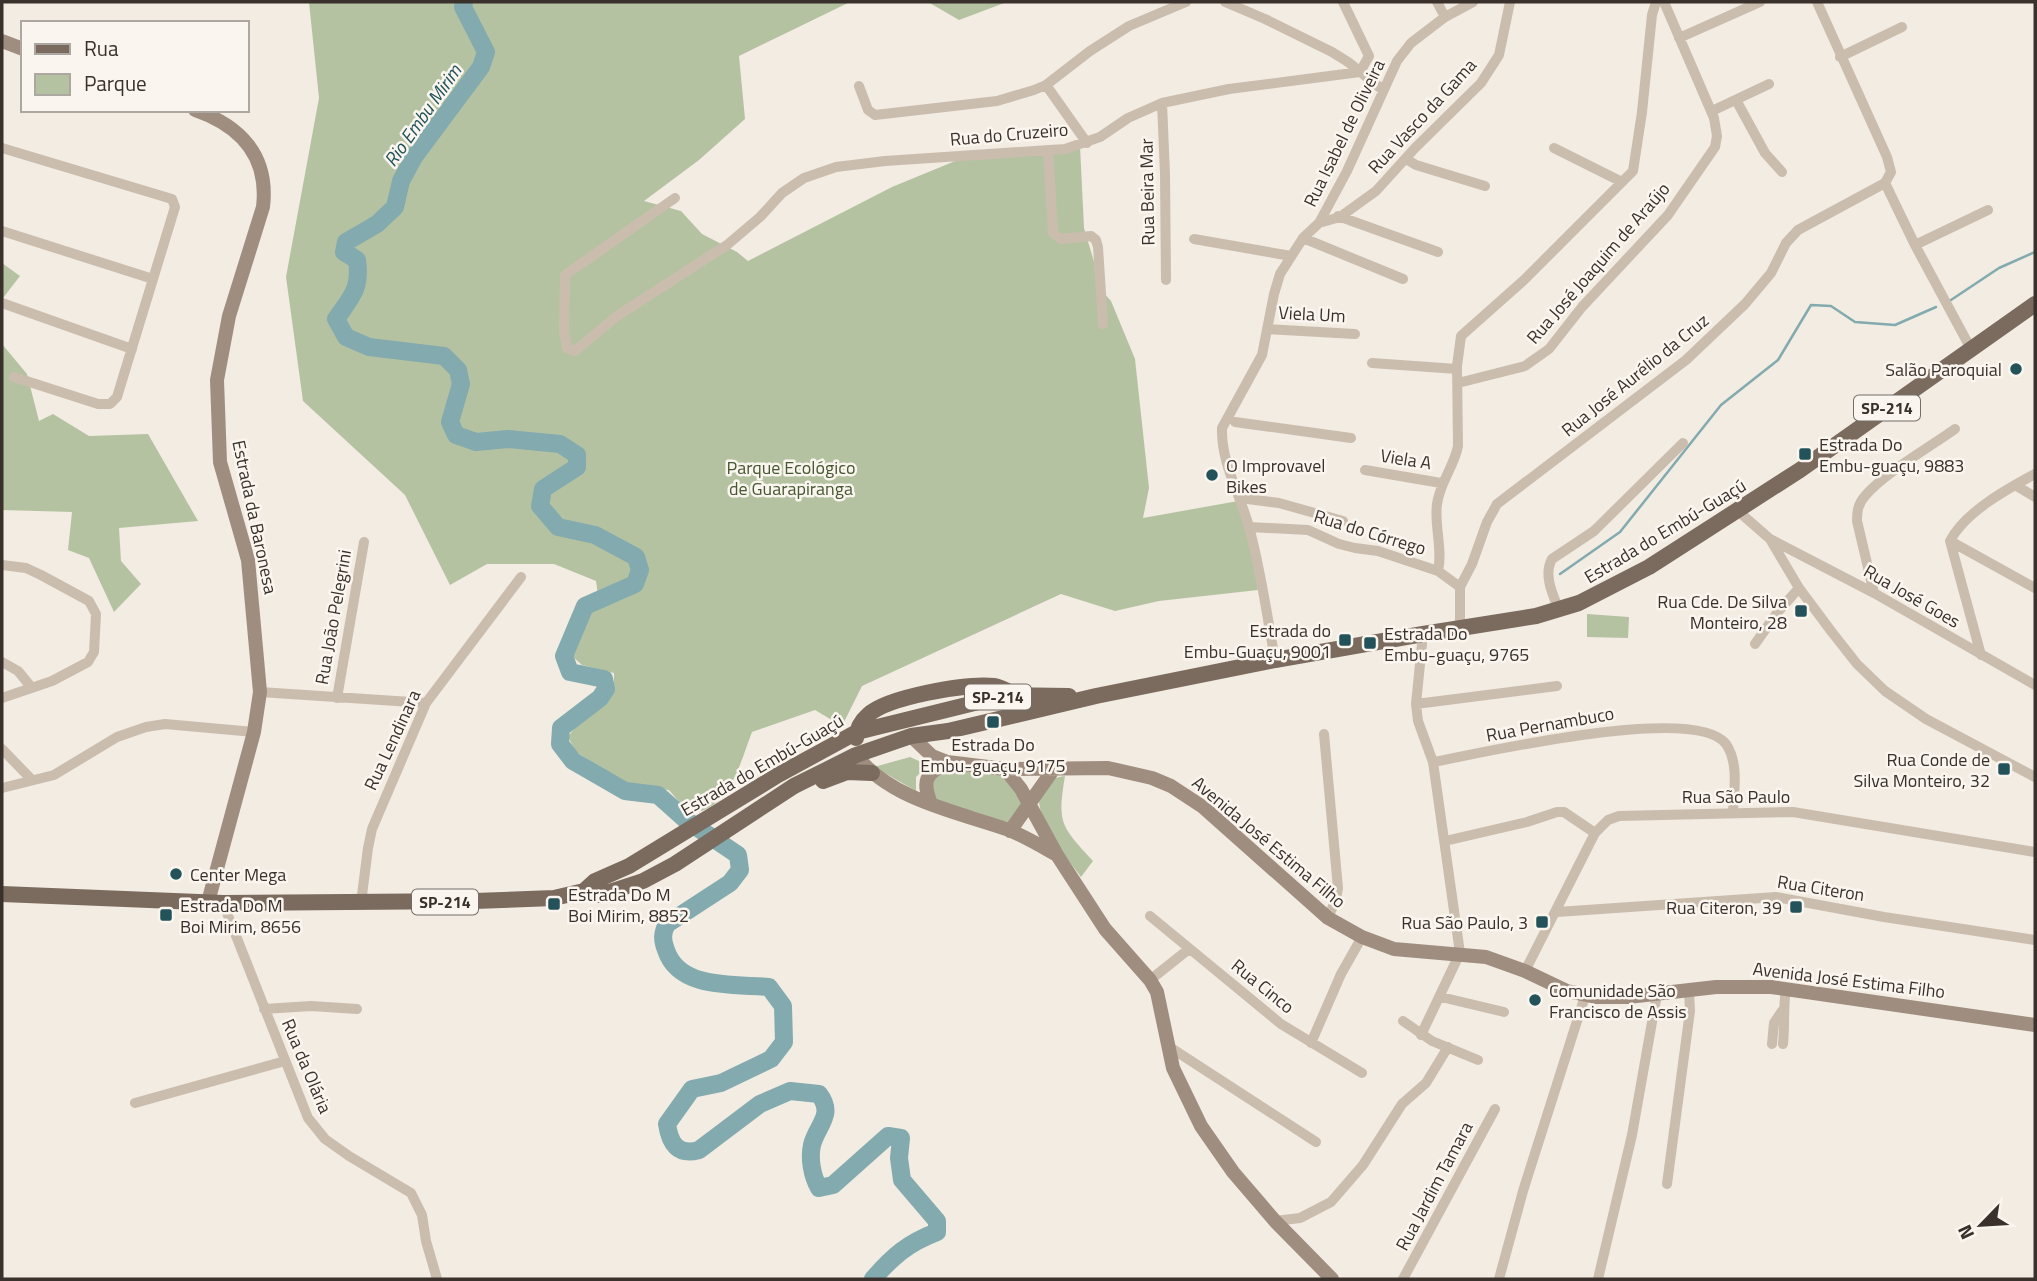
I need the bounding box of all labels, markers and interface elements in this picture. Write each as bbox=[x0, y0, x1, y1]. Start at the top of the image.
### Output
legend bbox=[21, 21, 248, 112]
text: Rua bbox=[84, 32, 119, 64]
street label: Rua Vasco da Gama bbox=[1361, 52, 1483, 180]
street label: Rua Isabel de Oliveira bbox=[1296, 55, 1392, 211]
water label: Rio Embu Mirim bbox=[376, 57, 469, 172]
text: Parque bbox=[84, 67, 147, 99]
street label: Rua do Cruzeiro bbox=[949, 115, 1069, 153]
street label: Rua Beira Mar bbox=[1133, 138, 1161, 246]
street label: Rua José Joaquim de Araújo bbox=[1520, 176, 1676, 350]
street label: Viela Um bbox=[1278, 299, 1346, 329]
street label: Rua José Aurélio da Cruz bbox=[1555, 307, 1715, 443]
place label: Salão Paroquial bbox=[1885, 356, 2002, 383]
marker: Salão Paroquial bbox=[2008, 361, 2024, 377]
road number: SP-214 bbox=[1854, 396, 1920, 420]
place label: Estrada Do Embu-guaçu, 9883 bbox=[1819, 431, 1964, 479]
street label: Estrada da Baronesa bbox=[226, 438, 284, 596]
street label: Viela A bbox=[1379, 442, 1434, 476]
marker: Estrada Do Embu-guaçu, 9883 bbox=[1797, 446, 1813, 462]
place label: O Improvavel Bikes bbox=[1226, 452, 1325, 500]
park label: Parque Ecológico de Guarapiranga bbox=[727, 454, 855, 502]
marker: O Improvavel Bikes bbox=[1204, 467, 1220, 483]
street label: Estrada do Embú-Guaçú bbox=[1579, 472, 1751, 590]
street label: Rua do Córrego bbox=[1311, 502, 1429, 562]
street label: Rua João Pelegrini bbox=[308, 547, 358, 687]
street label: Rua José Goes bbox=[1859, 557, 1965, 635]
place label: Rua Cde. De Silva Monteiro, 28 bbox=[1657, 588, 1787, 636]
marker: Rua Cde. De Silva Monteiro, 28 bbox=[1793, 603, 1809, 619]
place label: Estrada do Embu-Guaçu, 9001 bbox=[1184, 617, 1331, 665]
place label: Estrada Do Embu-guaçu, 9765 bbox=[1384, 620, 1529, 668]
marker: Estrada do Embu-Guaçu, 9001 bbox=[1337, 632, 1353, 648]
marker: Estrada Do Embu-guaçu, 9765 bbox=[1362, 635, 1378, 651]
road number: SP-214 bbox=[965, 684, 1031, 710]
street label: Rua Lendinara bbox=[357, 685, 427, 795]
street label: Rua Pernambuco bbox=[1484, 699, 1616, 749]
street label: Estrada do Embú-Guaçú bbox=[675, 707, 849, 823]
marker: Estrada Do Embu-guaçu, 9175 bbox=[985, 714, 1001, 730]
place label: Estrada Do Embu-guaçu, 9175 bbox=[920, 731, 1066, 779]
place label: Rua Conde de Silva Monteiro, 32 bbox=[1853, 746, 1990, 794]
marker: Rua Conde de Silva Monteiro, 32 bbox=[1996, 761, 2012, 777]
street label: Avenida José Estima Filho bbox=[1186, 769, 1352, 915]
street label: Rua São Paulo bbox=[1682, 783, 1790, 810]
place label: Center Mega bbox=[190, 861, 286, 888]
marker: Center Mega bbox=[168, 866, 184, 882]
street label: Rua Citeron bbox=[1775, 868, 1867, 908]
place label: Estrada Do M Boi Mirim, 8852 bbox=[568, 881, 689, 929]
road number: SP-214 bbox=[412, 890, 478, 914]
place label: Estrada Do M Boi Mirim, 8656 bbox=[180, 892, 301, 940]
place label: Rua Citeron, 39 bbox=[1666, 894, 1782, 921]
marker: Estrada Do M Boi Mirim, 8852 bbox=[546, 896, 562, 912]
marker: Rua Citeron, 39 bbox=[1788, 899, 1804, 915]
marker: Estrada Do M Boi Mirim, 8656 bbox=[158, 907, 174, 923]
place label: Rua São Paulo, 3 bbox=[1401, 909, 1528, 936]
marker: Rua São Paulo, 3 bbox=[1534, 914, 1550, 930]
street label: Rua Cinco bbox=[1226, 952, 1300, 1020]
street label: Avenida José Estima Filho bbox=[1751, 955, 1947, 1005]
place label: Comunidade São Francisco de Assis bbox=[1549, 977, 1687, 1025]
marker: Comunidade São Francisco de Assis bbox=[1527, 992, 1543, 1008]
street label: Rua da Olária bbox=[275, 1015, 339, 1117]
street label: Rua Jardim Tamara bbox=[1389, 1117, 1479, 1255]
north arrow bbox=[1946, 1190, 2016, 1260]
text: N bbox=[1949, 1220, 1981, 1244]

